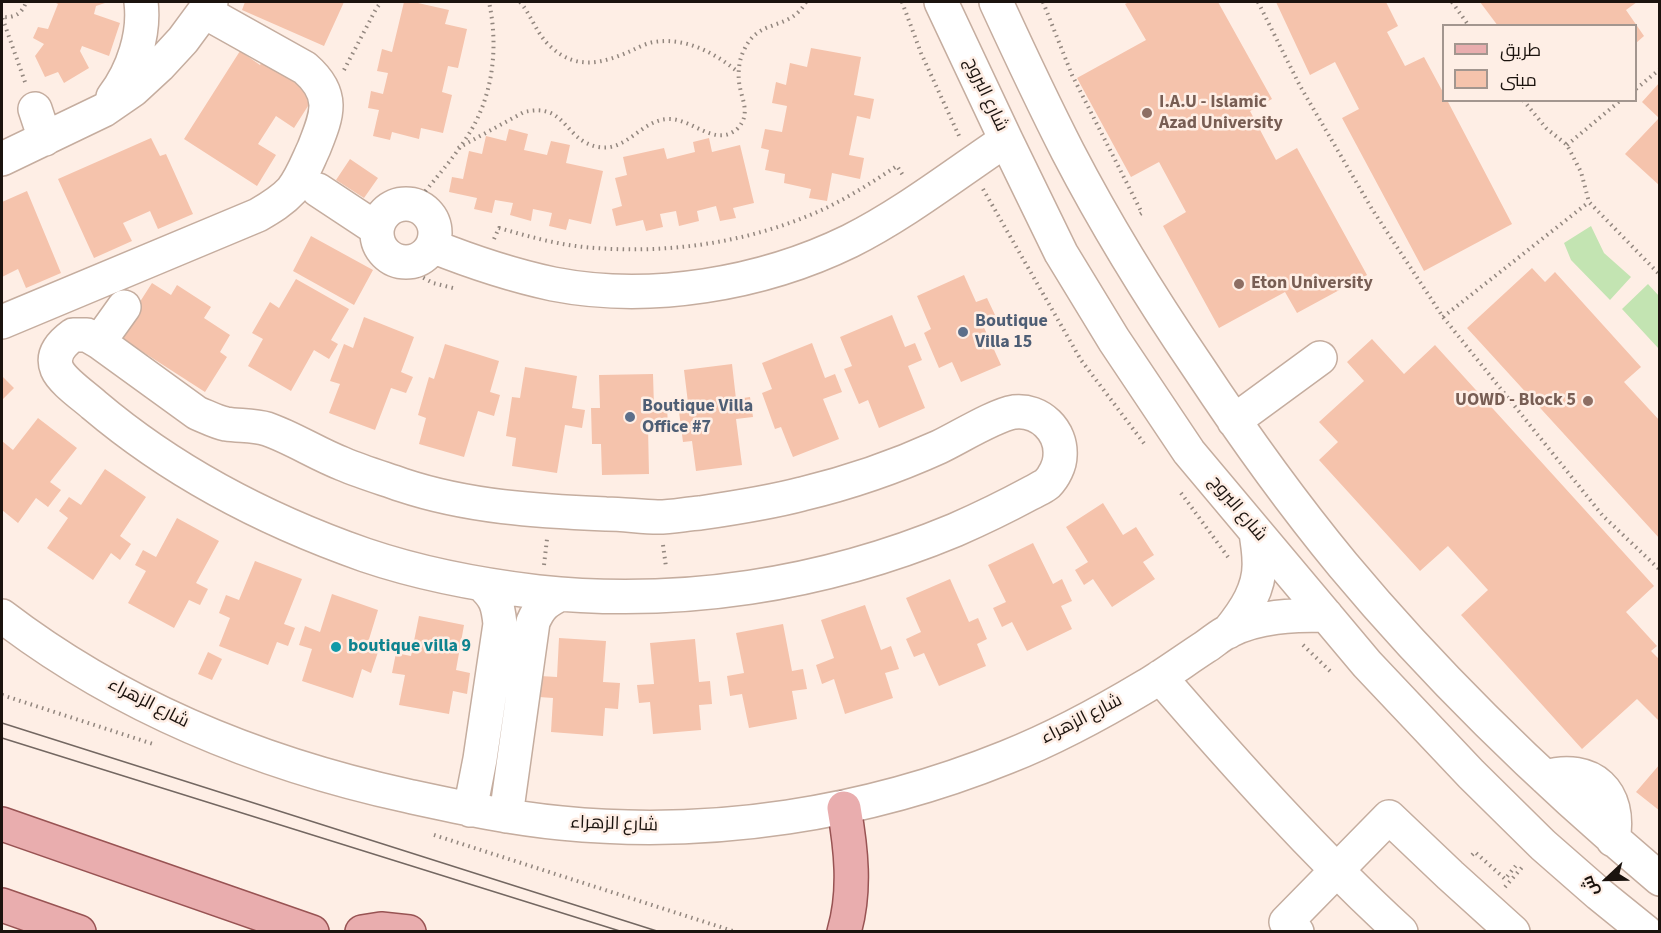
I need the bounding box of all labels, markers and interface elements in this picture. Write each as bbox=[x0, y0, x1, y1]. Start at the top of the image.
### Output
legend bbox=[1442, 24, 1637, 102]
text: طريق bbox=[1500, 38, 1541, 63]
street label: شارع البروج bbox=[958, 55, 1012, 135]
text: مبنى bbox=[1500, 68, 1537, 93]
place label: I.A.U - Islamic Azad University bbox=[1159, 92, 1283, 134]
marker: I.A.U - Islamic Azad University bbox=[1140, 106, 1154, 120]
place label: Eton University bbox=[1251, 273, 1373, 295]
marker: Eton University bbox=[1232, 277, 1246, 291]
place label: Boutique Villa 15 bbox=[975, 311, 1048, 354]
marker: Boutique Villa 15 bbox=[956, 325, 970, 339]
place label: UOWD - Block 5 bbox=[1455, 390, 1576, 412]
marker: UOWD - Block 5 bbox=[1581, 394, 1595, 408]
place label: Boutique Villa Office #7 bbox=[642, 396, 753, 438]
marker: Boutique Villa Office #7 bbox=[623, 410, 637, 424]
street label: شارع البروج bbox=[1203, 472, 1271, 546]
place label: boutique villa 9 bbox=[348, 636, 471, 658]
marker: boutique villa 9 bbox=[329, 640, 343, 654]
street label: شارع الزهراء bbox=[104, 674, 192, 734]
street label: شارع الزهراء bbox=[1038, 690, 1126, 750]
street label: شارع الزهراء bbox=[570, 813, 658, 837]
north arrow bbox=[1577, 849, 1637, 909]
text: ش bbox=[1576, 872, 1604, 899]

